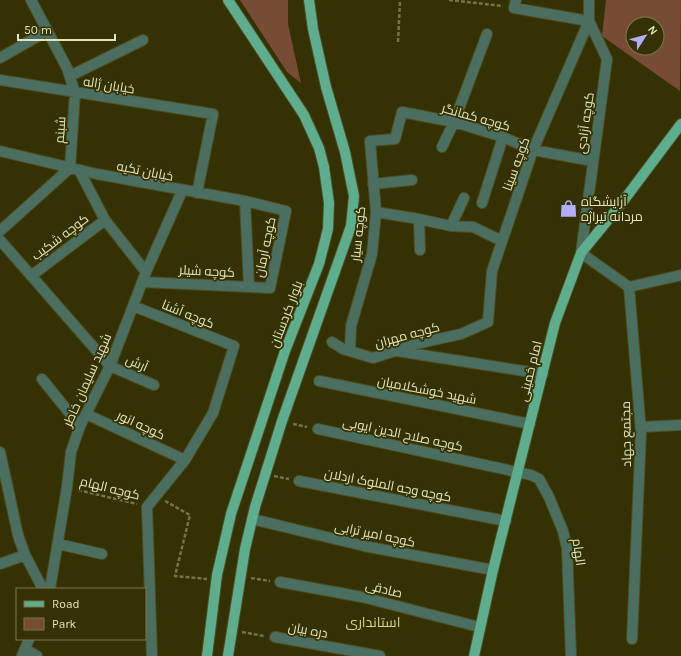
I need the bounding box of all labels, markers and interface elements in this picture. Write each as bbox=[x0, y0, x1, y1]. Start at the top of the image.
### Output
scale bar bbox=[18, 16, 115, 42]
north arrow bbox=[625, 16, 665, 56]
text: 50 m bbox=[24, 23, 52, 37]
text: N bbox=[645, 23, 660, 37]
street label: خیابان ژاله bbox=[82, 74, 136, 96]
street label: کوچه آزادی bbox=[573, 91, 599, 155]
street label: کوچه کمانگر bbox=[438, 100, 512, 136]
street label: شبنم bbox=[52, 116, 70, 144]
street label: کوچه سینا bbox=[499, 135, 534, 193]
street label: خیابان تکیه bbox=[115, 158, 175, 184]
place label: آرایشگاه مردانه تیراژه bbox=[581, 194, 643, 224]
shop icon: آرایشگاه مردانه تیراژه bbox=[558, 198, 578, 218]
street label: کوچه سیار bbox=[348, 206, 370, 263]
street label: کوچه شکیب bbox=[29, 211, 93, 265]
street label: کوچه آرمان bbox=[251, 216, 281, 279]
street label: کوچه شیلر bbox=[178, 262, 235, 282]
street label: بلوار کردستان bbox=[266, 278, 306, 350]
street label: کوچه آشنا bbox=[159, 297, 216, 333]
street label: کوچه مهران bbox=[373, 319, 442, 353]
street label: شهید سلیمان خاطر bbox=[59, 331, 114, 430]
street label: امام خمینی bbox=[515, 339, 547, 403]
street label: آرش bbox=[124, 352, 151, 375]
street label: شهید خوشکلامیان bbox=[376, 373, 478, 407]
street label: مجتمع جهاد bbox=[618, 401, 635, 467]
street label: کوچه انور bbox=[113, 407, 167, 444]
street label: کوچه صلاح الدین ایوبی bbox=[341, 414, 465, 456]
street label: کوچه وجه الملوک اردلان bbox=[323, 465, 453, 507]
street label: کوچه الهام bbox=[78, 473, 141, 505]
street label: کوچه امیر ترابی bbox=[333, 518, 417, 552]
street label: الهام bbox=[568, 537, 588, 567]
street label: صادقی bbox=[364, 577, 404, 601]
legend bbox=[16, 588, 146, 640]
text: Road bbox=[52, 597, 80, 611]
district label: استانداری bbox=[346, 614, 400, 631]
text: Park bbox=[52, 617, 77, 631]
street label: دره بیان bbox=[287, 619, 329, 641]

